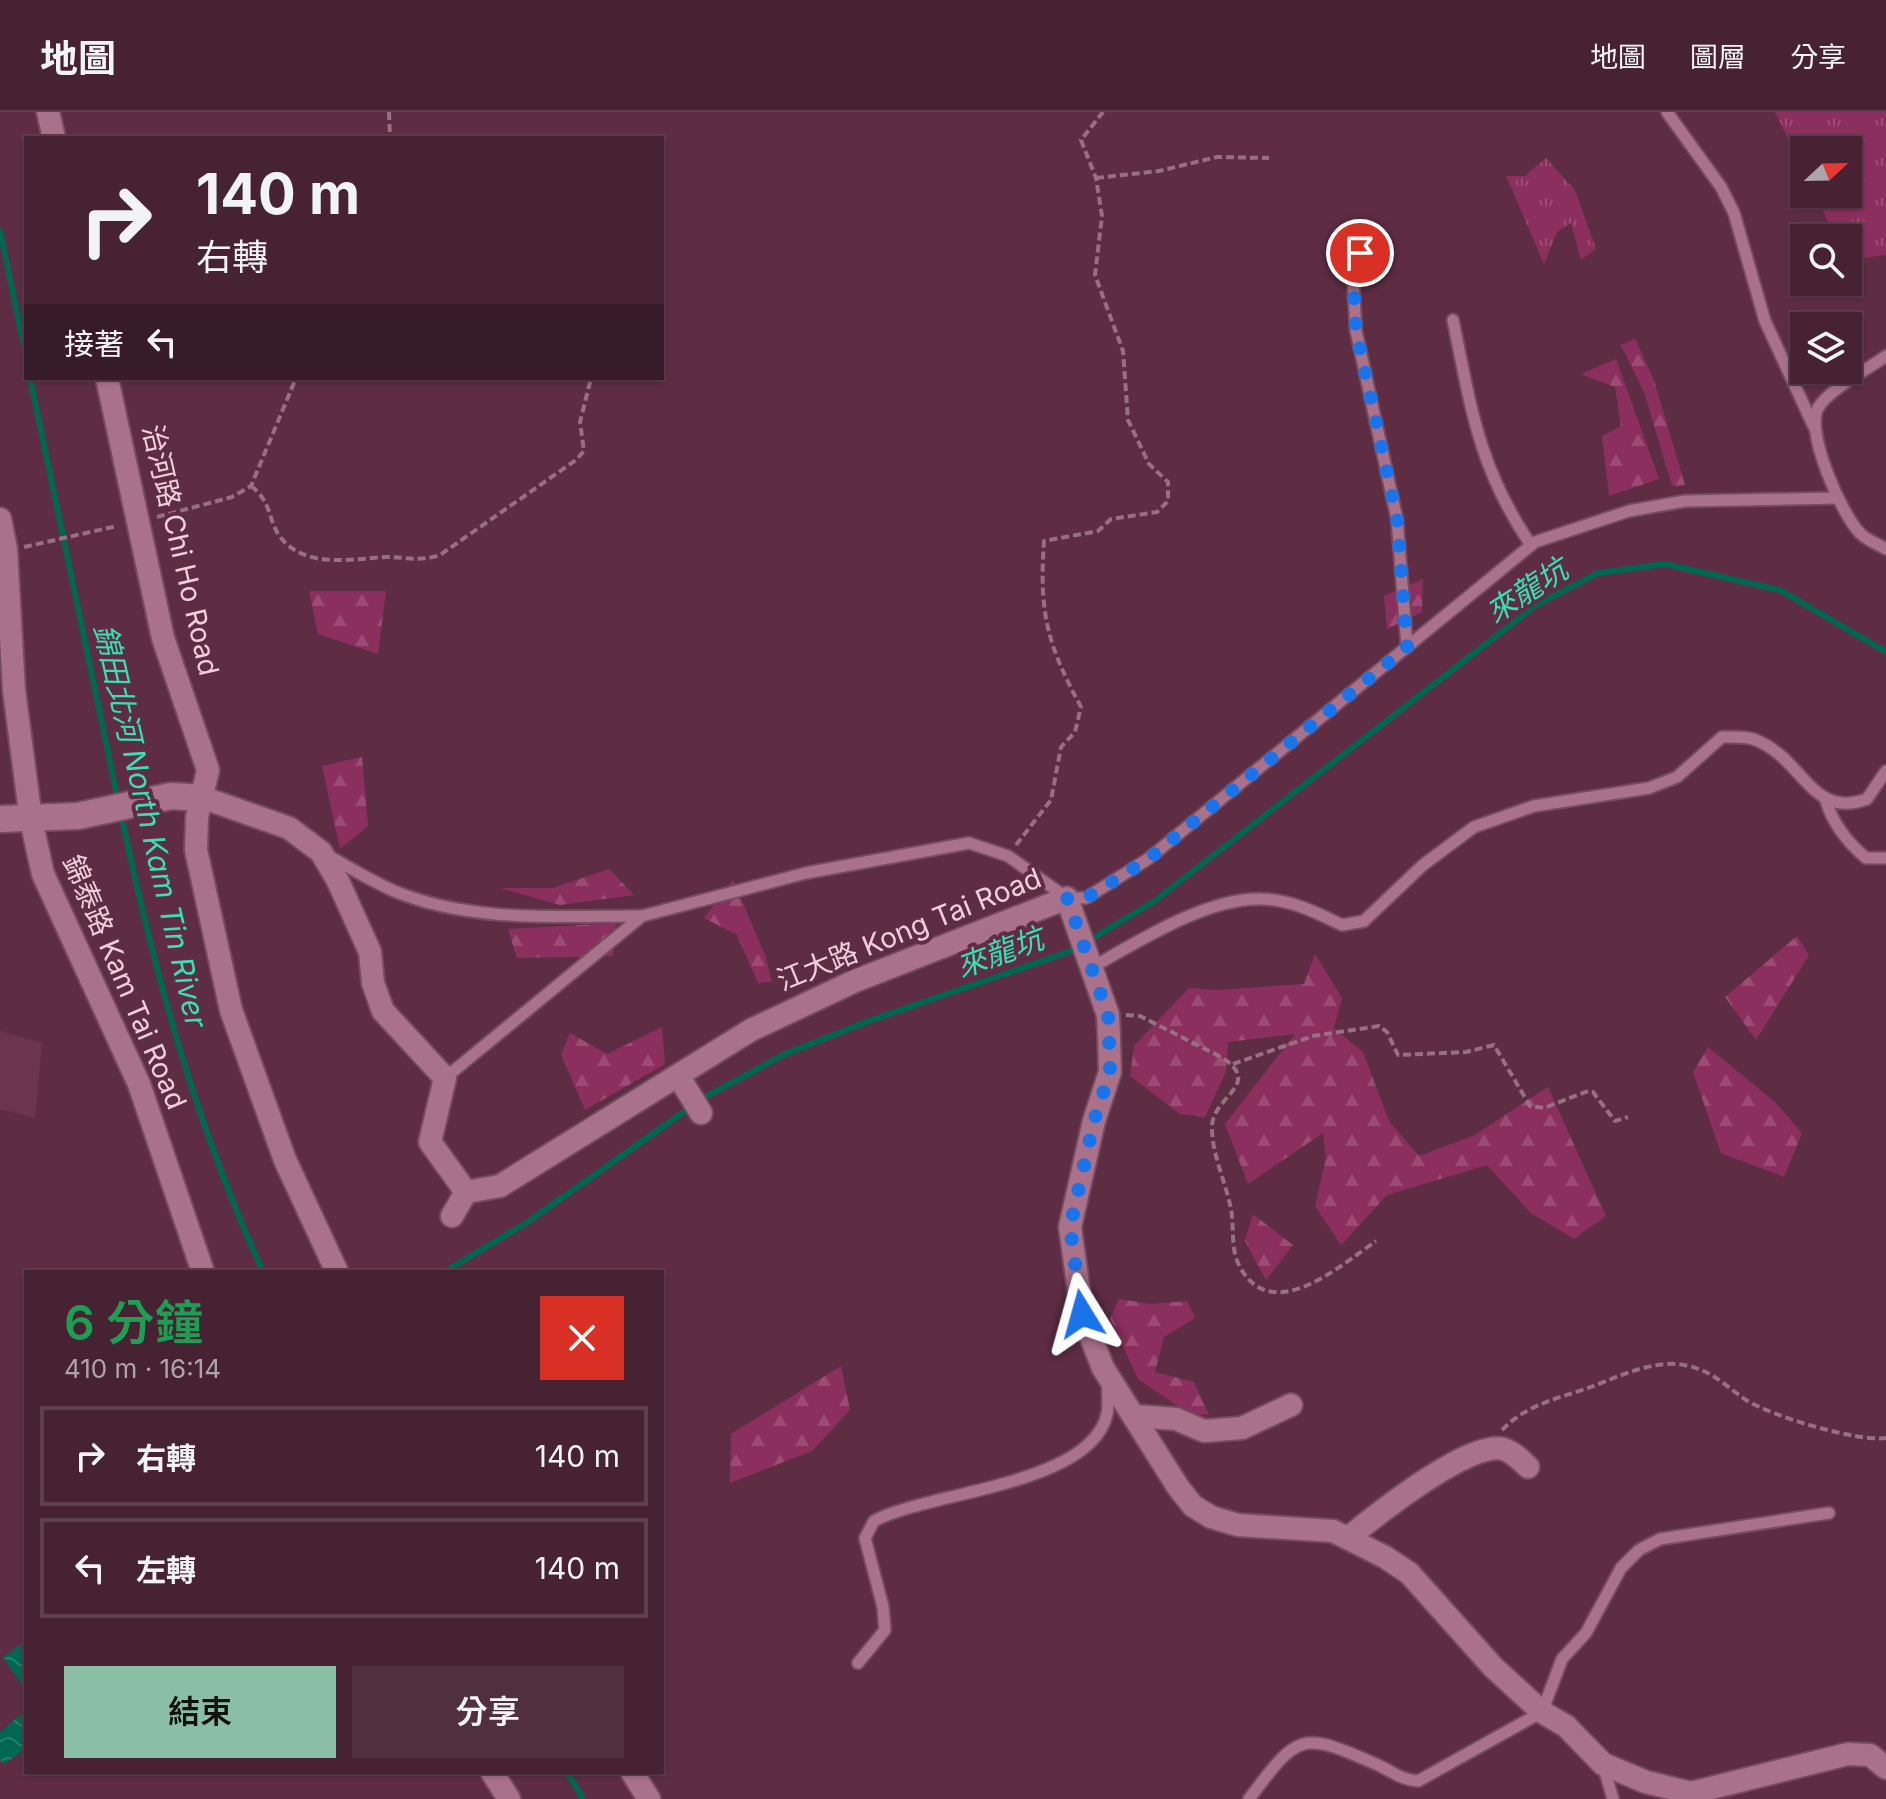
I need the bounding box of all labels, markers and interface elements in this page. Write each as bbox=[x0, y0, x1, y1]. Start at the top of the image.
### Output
text: 地圖 bbox=[40, 35, 116, 81]
text: 地圖 bbox=[1590, 40, 1646, 74]
text: 圖層 bbox=[1690, 40, 1746, 74]
text: 分享 bbox=[1790, 40, 1846, 74]
north arrow bbox=[1790, 136, 1862, 208]
map controls bbox=[1790, 136, 1862, 384]
text: 140 m bbox=[196, 160, 360, 228]
icon: right bbox=[64, 168, 168, 272]
pin bbox=[1326, 219, 1394, 287]
button: search bbox=[1790, 224, 1862, 296]
icon: arrive bbox=[1338, 231, 1382, 275]
text: 右轉 bbox=[196, 235, 268, 279]
button: layers bbox=[1790, 312, 1862, 384]
icon: left bbox=[140, 320, 184, 364]
text: 接著 bbox=[64, 326, 124, 362]
street label: 治河路 Chi Ho Road bbox=[136, 421, 226, 679]
water label: 來龍坑 bbox=[1479, 548, 1577, 630]
water label: 錦田北河 North Kam Tin River bbox=[87, 620, 215, 1032]
street label: 錦泰路 Kam Tai Road bbox=[56, 850, 194, 1114]
street label: 江大路 Kong Tai Road bbox=[772, 860, 1046, 998]
water label: 來龍坑 bbox=[951, 918, 1052, 984]
position arrow bbox=[1040, 1272, 1124, 1356]
text: 6 分鐘 bbox=[64, 1293, 203, 1352]
button: close bbox=[540, 1296, 624, 1380]
text: 410 m · 16:14 bbox=[64, 1353, 221, 1384]
icon: right bbox=[68, 1434, 112, 1478]
text: 140 m bbox=[535, 1438, 620, 1474]
text: 右轉 bbox=[136, 1440, 196, 1476]
icon: left bbox=[68, 1546, 112, 1590]
text: 140 m bbox=[535, 1550, 620, 1586]
text: 左轉 bbox=[136, 1552, 196, 1588]
button: 結束 bbox=[64, 1666, 336, 1758]
button: 分享 bbox=[352, 1666, 624, 1758]

